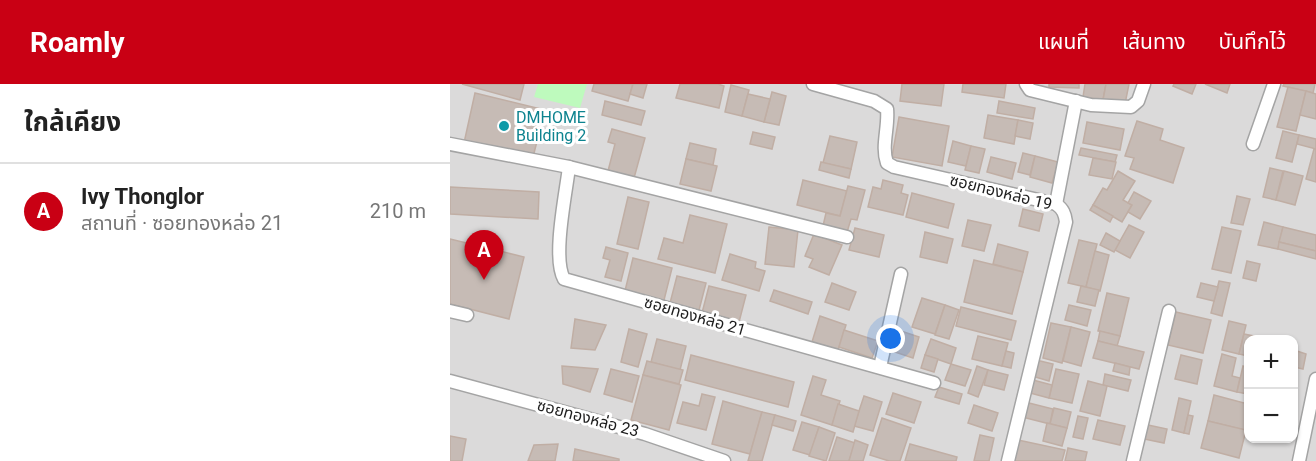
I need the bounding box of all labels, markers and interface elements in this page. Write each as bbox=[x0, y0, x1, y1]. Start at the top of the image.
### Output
text: Roamly bbox=[30, 26, 125, 59]
text: แผนที่ bbox=[1038, 30, 1089, 54]
text: เส้นทาง bbox=[1122, 30, 1186, 54]
text: บันทึกไว้ bbox=[1219, 30, 1286, 54]
text: ใกล้เคียง bbox=[24, 107, 121, 137]
place label: DMHOME Building 2 bbox=[516, 108, 586, 145]
marker: DMHOME Building 2 bbox=[497, 119, 511, 133]
street label: ซอยทองหล่อ 19 bbox=[948, 170, 1054, 214]
text: Ivy Thonglor bbox=[81, 184, 204, 209]
text: A bbox=[37, 199, 50, 223]
text: 210 m bbox=[370, 199, 426, 223]
text: สถานที่ · ซอยทองหล่อ 21 bbox=[81, 211, 283, 235]
pin: A bbox=[465, 230, 504, 280]
street label: ซอยทองหล่อ 21 bbox=[642, 292, 748, 340]
your location bbox=[876, 324, 905, 353]
map controls bbox=[1244, 335, 1298, 443]
button: + bbox=[1244, 335, 1298, 389]
button: − bbox=[1244, 389, 1298, 443]
street label: ซอยทองหล่อ 23 bbox=[535, 395, 641, 441]

